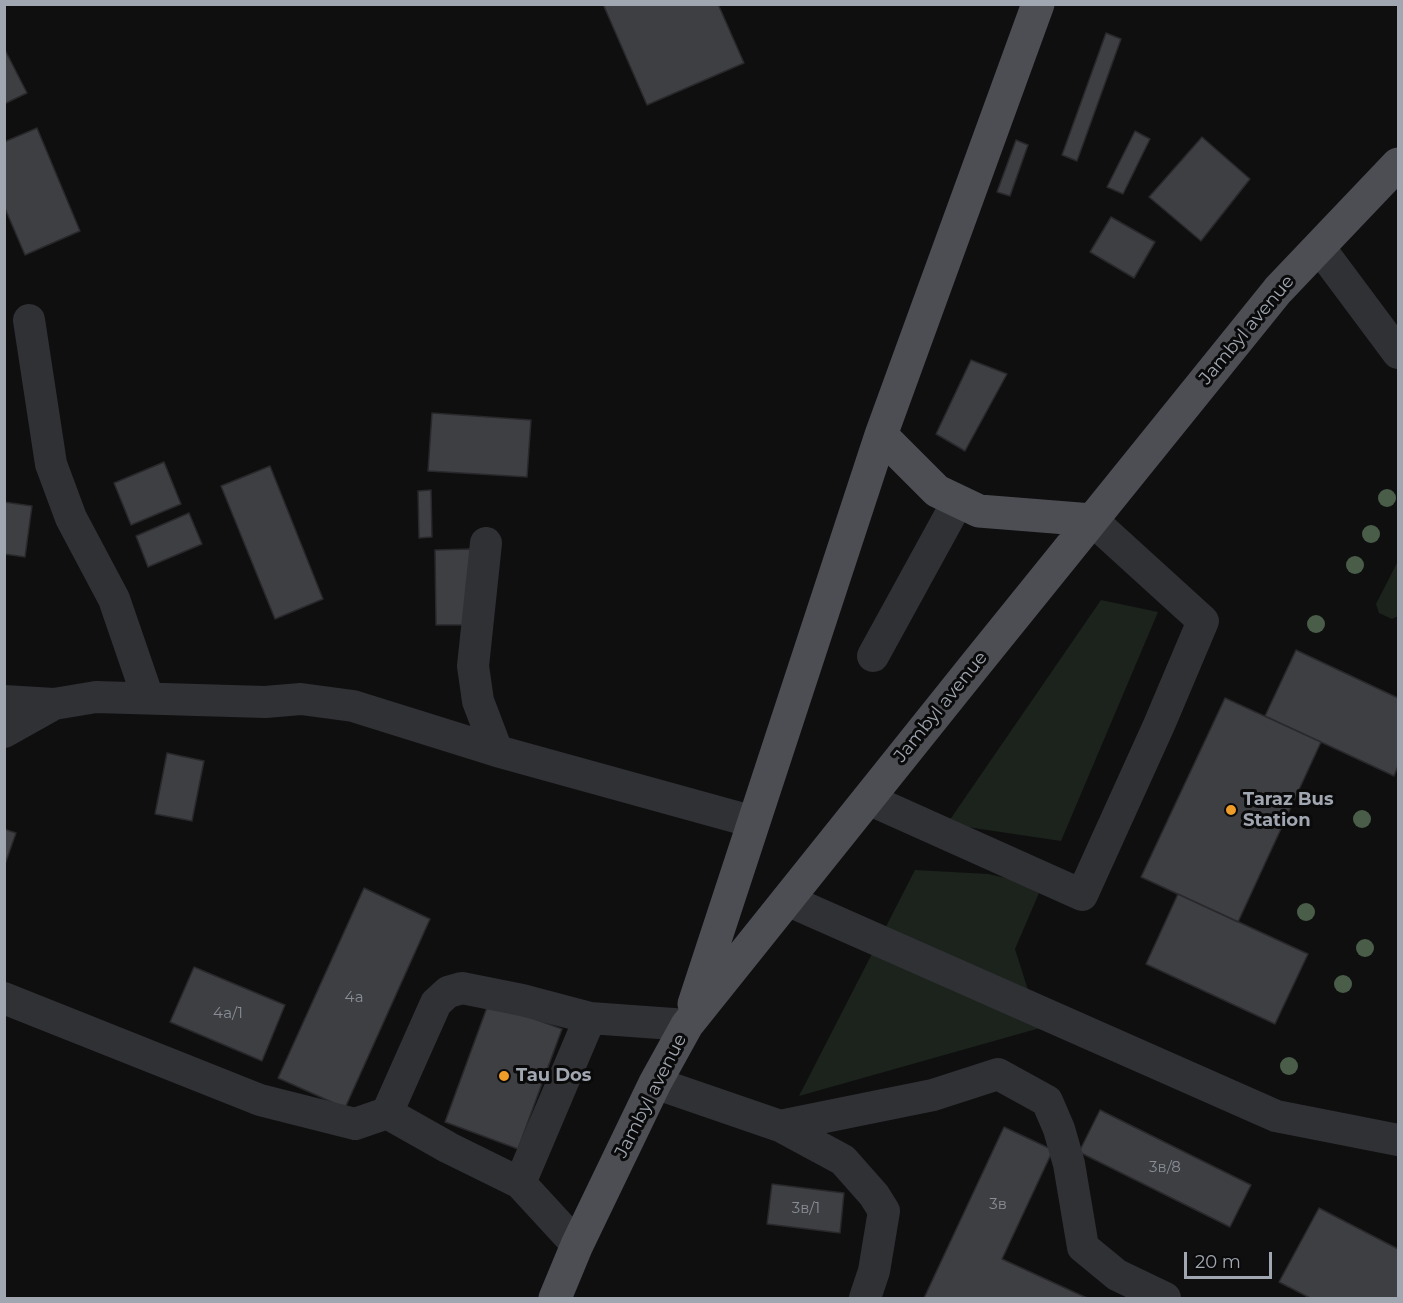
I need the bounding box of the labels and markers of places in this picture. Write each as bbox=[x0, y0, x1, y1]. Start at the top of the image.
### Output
place label: Taraz Bus Station bbox=[1243, 789, 1333, 832]
marker: Taraz Bus Station bbox=[1224, 803, 1238, 817]
place label: Tau Dos bbox=[516, 1065, 591, 1087]
marker: Tau Dos bbox=[497, 1069, 511, 1083]

